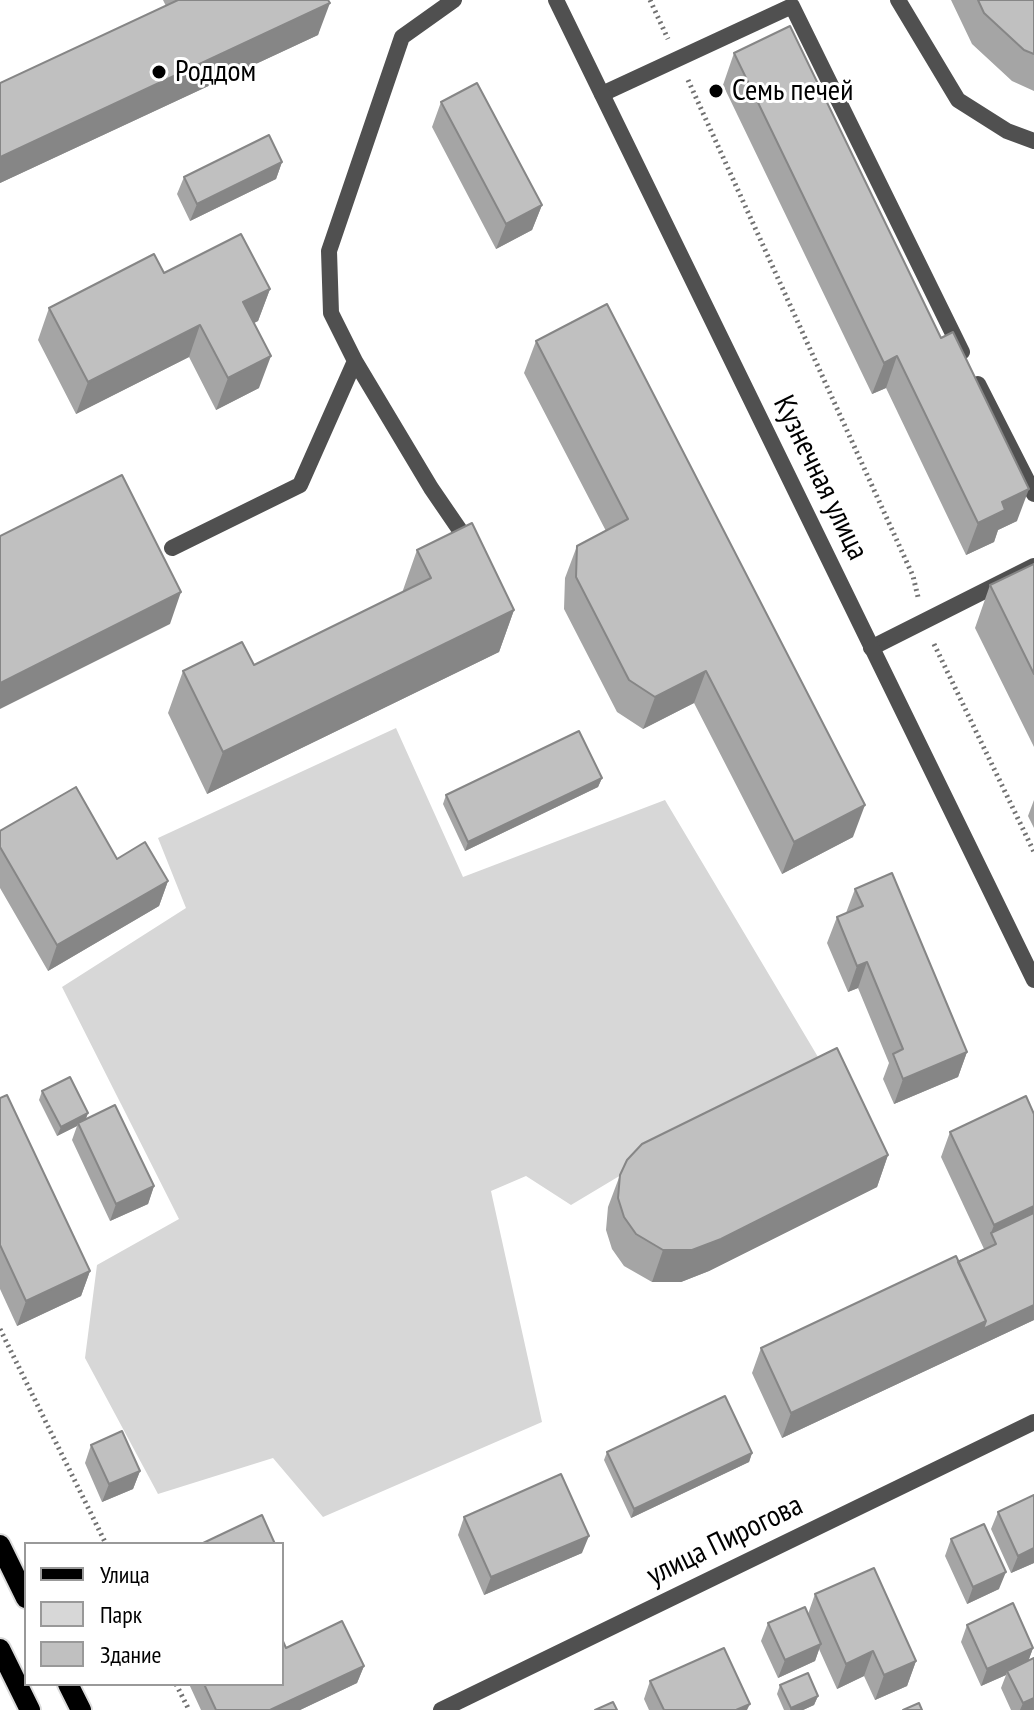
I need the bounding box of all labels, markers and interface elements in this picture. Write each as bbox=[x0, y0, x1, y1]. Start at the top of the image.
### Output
place label: Роддом bbox=[175, 54, 256, 90]
marker: Роддом bbox=[150, 63, 168, 81]
place label: Семь печей bbox=[732, 73, 853, 109]
marker: Семь печей bbox=[707, 82, 725, 100]
street label: Кузнечная улица bbox=[765, 390, 875, 566]
street label: улица Пирогова bbox=[641, 1488, 809, 1594]
legend bbox=[24, 1542, 284, 1686]
text: Улица bbox=[100, 1559, 150, 1590]
text: Парк bbox=[100, 1599, 142, 1630]
text: Здание bbox=[100, 1639, 161, 1670]

